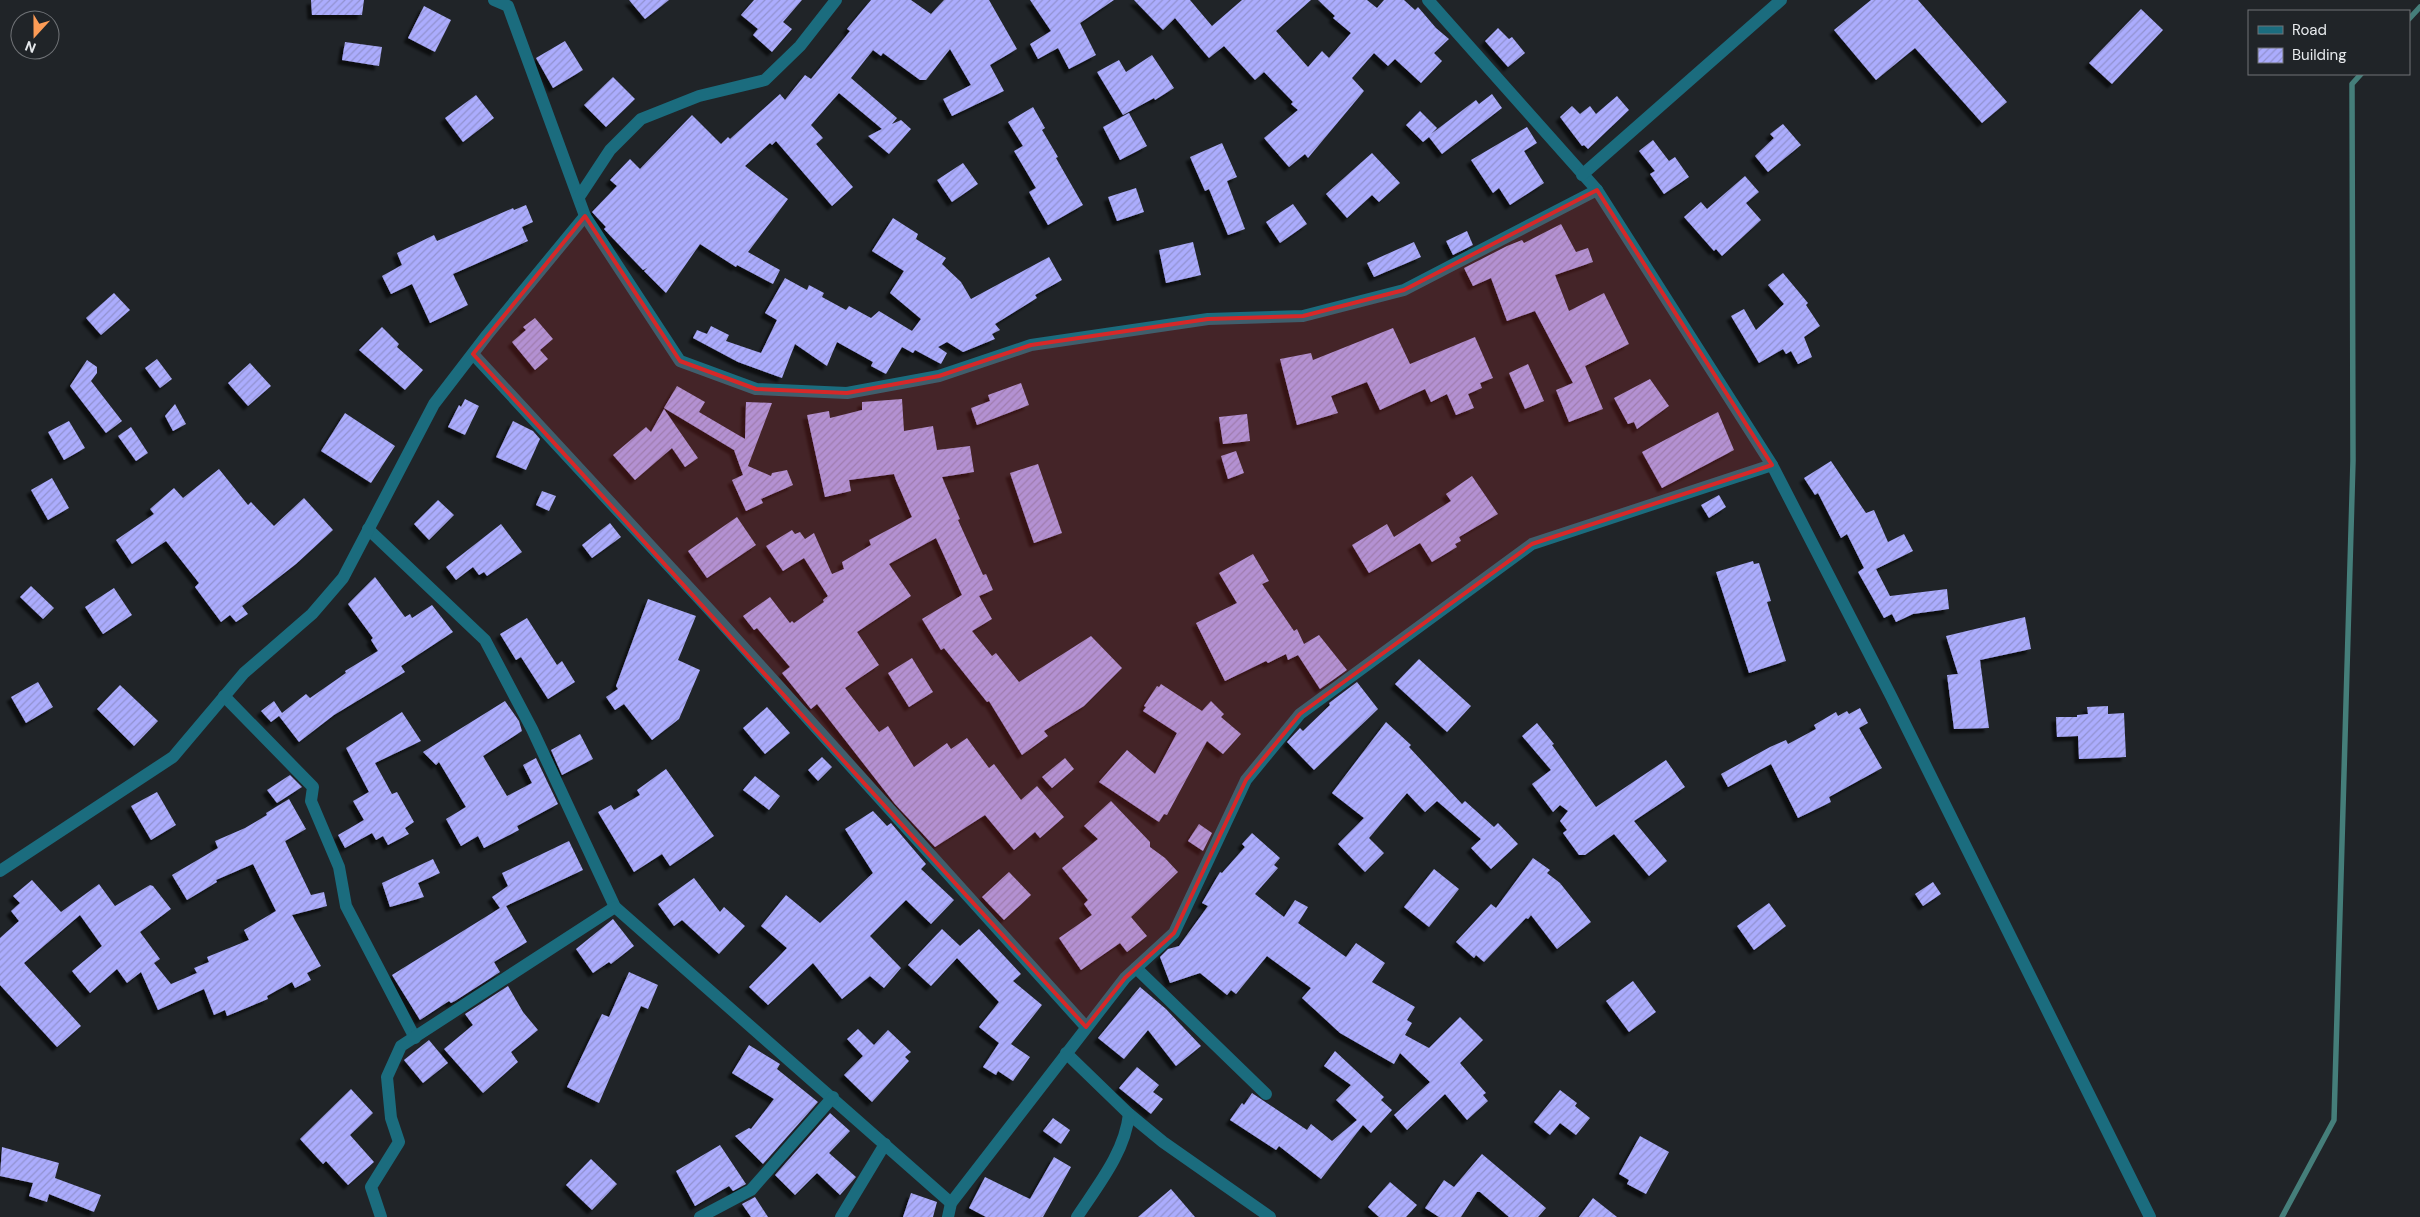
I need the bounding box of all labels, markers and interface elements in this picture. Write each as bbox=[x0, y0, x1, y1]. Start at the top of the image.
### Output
north arrow bbox=[10, 10, 60, 60]
legend bbox=[2248, 10, 2410, 75]
text: Road bbox=[2292, 20, 2327, 40]
text: N bbox=[22, 37, 38, 57]
text: Building bbox=[2292, 45, 2347, 65]

